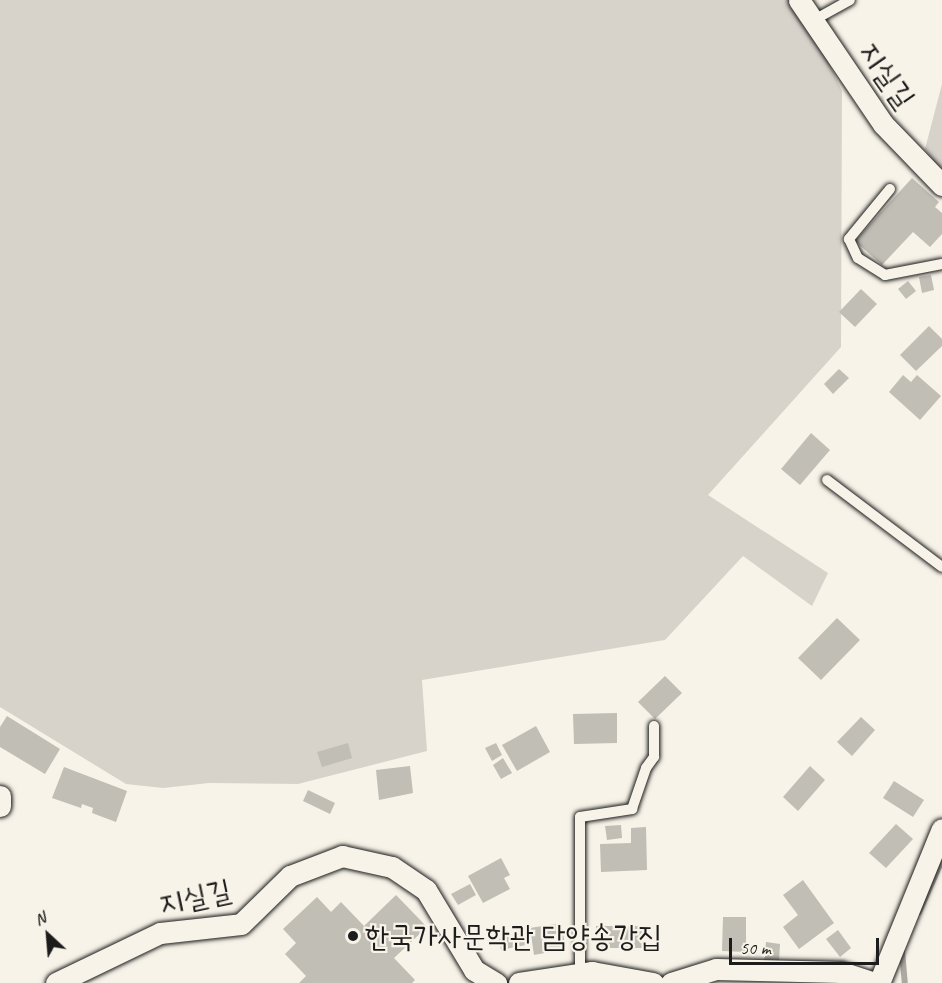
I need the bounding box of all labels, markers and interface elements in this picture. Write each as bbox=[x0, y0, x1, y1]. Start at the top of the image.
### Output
street label: 지실길 bbox=[851, 35, 923, 115]
street label: 지실길 bbox=[156, 872, 234, 922]
north arrow bbox=[18, 905, 78, 965]
text: N bbox=[31, 908, 49, 930]
place label: 한국가사문학관 담양송강집 bbox=[365, 918, 662, 954]
scale bar bbox=[732, 926, 882, 964]
marker: 한국가사문학관 담양송강집 bbox=[346, 929, 360, 943]
text: 50 m bbox=[740, 937, 771, 959]

